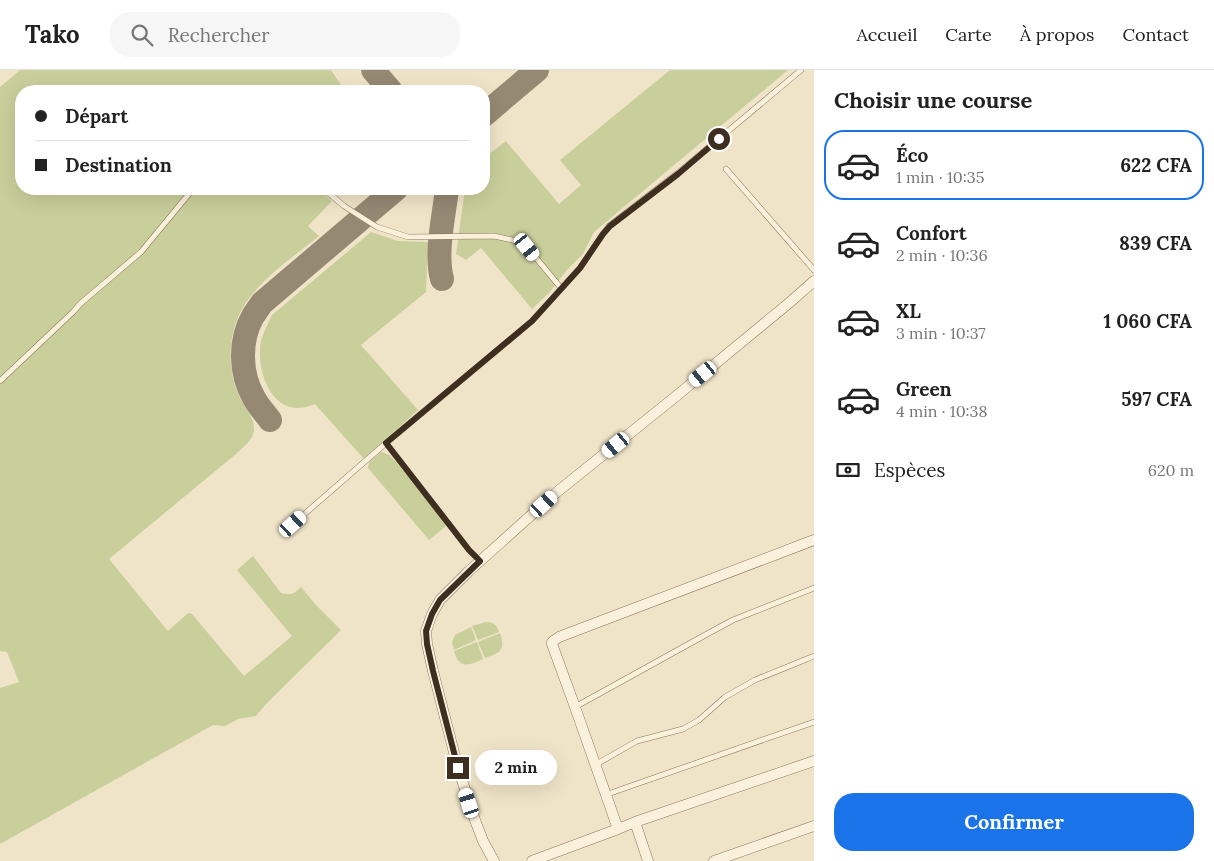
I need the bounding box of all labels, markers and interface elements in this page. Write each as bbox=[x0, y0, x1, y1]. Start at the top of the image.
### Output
search box bbox=[110, 12, 460, 57]
text: Tako bbox=[25, 19, 80, 50]
icon: search bbox=[128, 21, 156, 49]
text: Rechercher bbox=[168, 23, 270, 47]
text: Accueil bbox=[857, 23, 917, 46]
text: Carte bbox=[945, 23, 992, 46]
text: À propos bbox=[1020, 23, 1094, 46]
text: Contact bbox=[1122, 23, 1189, 46]
text: Choisir une course bbox=[834, 86, 1032, 114]
text: Départ bbox=[65, 104, 128, 128]
route start bbox=[708, 128, 730, 150]
icon: car bbox=[836, 143, 881, 188]
text: Éco bbox=[896, 143, 928, 167]
text: Destination bbox=[65, 153, 172, 177]
text: 622 CFA bbox=[1120, 153, 1192, 177]
text: 1 min · 10:35 bbox=[896, 167, 984, 187]
icon: car bbox=[836, 221, 881, 266]
text: Confort bbox=[896, 221, 967, 245]
car bbox=[511, 231, 542, 263]
text: 839 CFA bbox=[1119, 231, 1192, 255]
text: 2 min · 10:36 bbox=[896, 245, 988, 265]
icon: car bbox=[836, 299, 881, 344]
text: XL bbox=[896, 299, 921, 323]
text: 1 060 CFA bbox=[1104, 309, 1192, 333]
text: 3 min · 10:37 bbox=[896, 323, 986, 343]
car bbox=[686, 359, 719, 389]
icon: car bbox=[836, 377, 881, 422]
text: Green bbox=[896, 377, 952, 401]
text: 597 CFA bbox=[1121, 387, 1192, 411]
text: 4 min · 10:38 bbox=[896, 401, 987, 421]
car bbox=[599, 430, 632, 460]
icon: cash bbox=[834, 456, 862, 484]
text: Espèces bbox=[874, 458, 945, 482]
text: 620 m bbox=[1148, 460, 1194, 480]
car bbox=[527, 488, 560, 520]
car bbox=[276, 508, 309, 540]
callout: 2 min bbox=[476, 750, 558, 786]
route end bbox=[447, 757, 469, 779]
text: 2 min bbox=[495, 757, 537, 777]
car bbox=[457, 786, 480, 820]
button: Confirmer bbox=[834, 793, 1194, 851]

